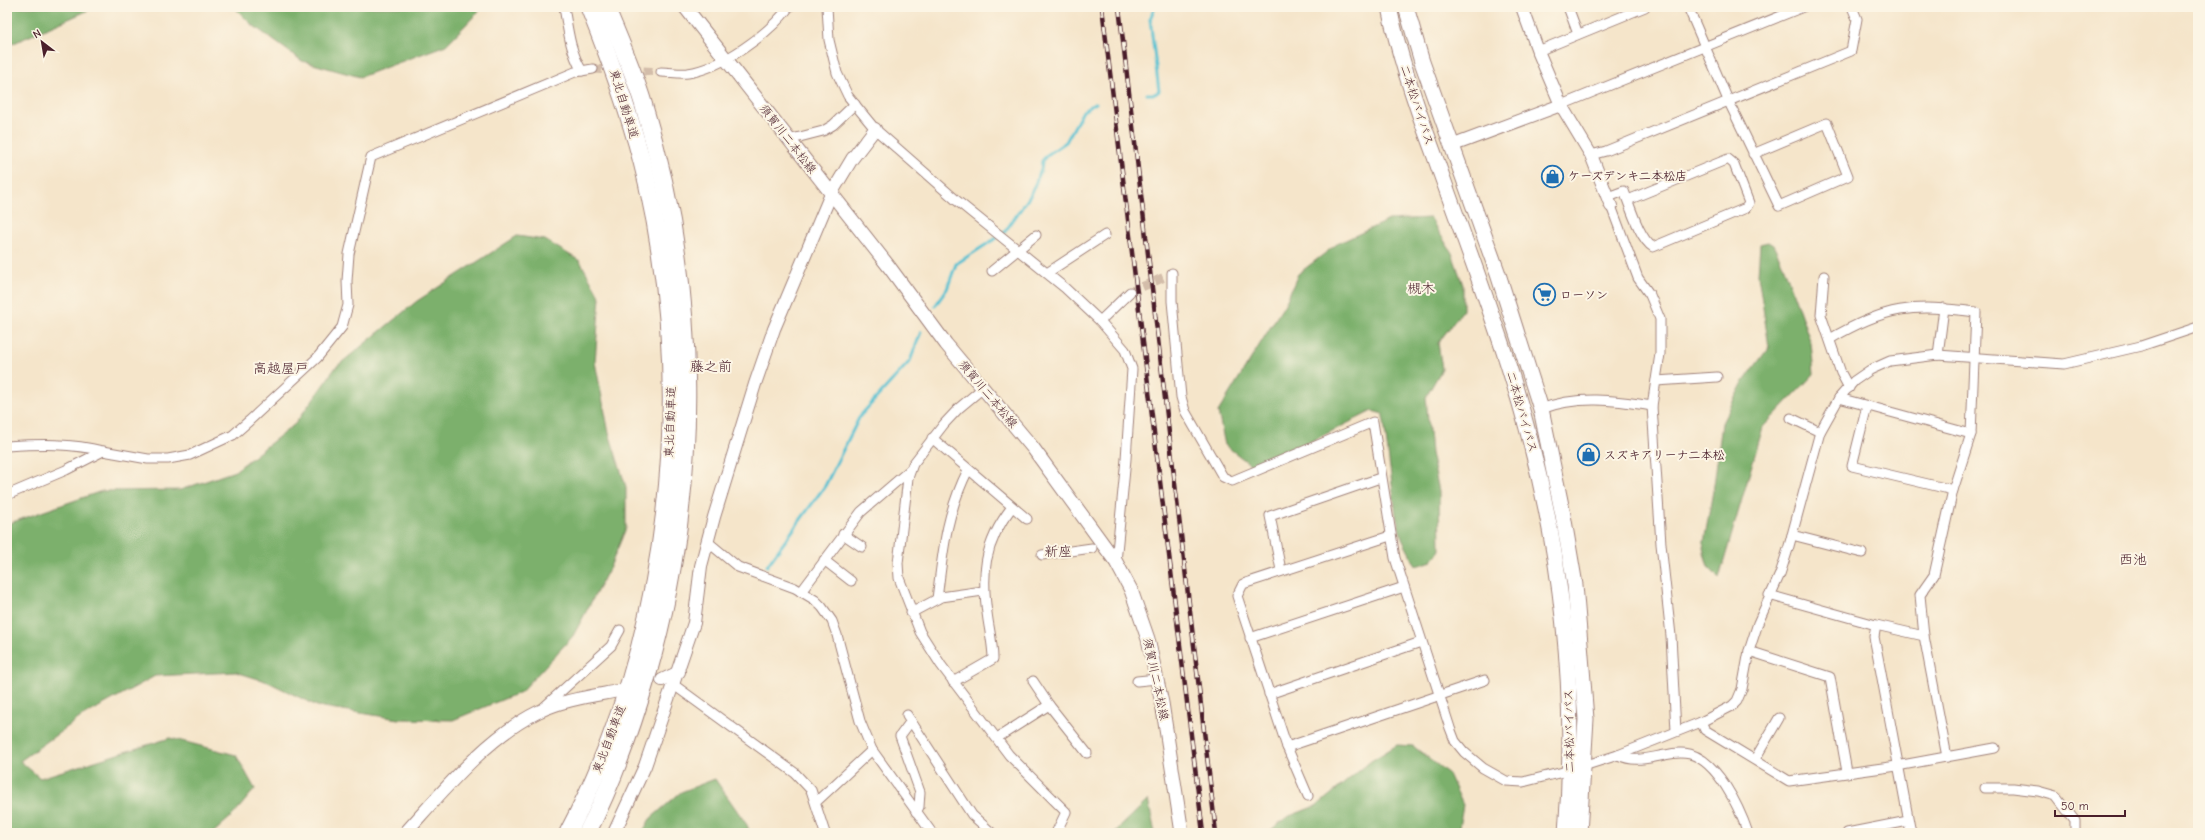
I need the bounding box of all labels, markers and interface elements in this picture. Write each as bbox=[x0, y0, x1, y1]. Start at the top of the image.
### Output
north arrow bbox=[22, 22, 62, 62]
text: N bbox=[31, 26, 44, 41]
street label: 二本松バイパス bbox=[1397, 63, 1437, 147]
street label: 東北自動車道 bbox=[607, 68, 641, 140]
street label: 須賀川二本松線 bbox=[757, 102, 819, 176]
shop icon: ケーズデンキ二本松店 bbox=[1540, 163, 1566, 189]
place label: ケーズデンキ二本松店 bbox=[1568, 169, 1687, 183]
district label: 槻木 bbox=[1407, 280, 1435, 297]
supermarket icon: ローソン bbox=[1531, 282, 1557, 308]
place label: ローソン bbox=[1560, 288, 1608, 302]
street label: 須賀川二本松線 bbox=[956, 357, 1020, 431]
district label: 藤之前 bbox=[690, 358, 732, 375]
district label: 高越屋戸 bbox=[253, 360, 309, 377]
street label: 二本松バイパス bbox=[1504, 370, 1540, 454]
street label: 東北自動車道 bbox=[662, 386, 678, 458]
shop icon: スズキアリーナ二本松 bbox=[1575, 442, 1601, 468]
place label: スズキアリーナ二本松 bbox=[1604, 448, 1724, 462]
district label: 新座 bbox=[1044, 543, 1072, 560]
district label: 西池 bbox=[2119, 551, 2147, 568]
street label: 須賀川二本松線 bbox=[1140, 636, 1172, 722]
street label: 二本松バイパス bbox=[1561, 689, 1577, 773]
street label: 東北自動車道 bbox=[590, 703, 628, 775]
scale bar bbox=[2055, 792, 2125, 818]
text: 50 m bbox=[2061, 799, 2089, 813]

